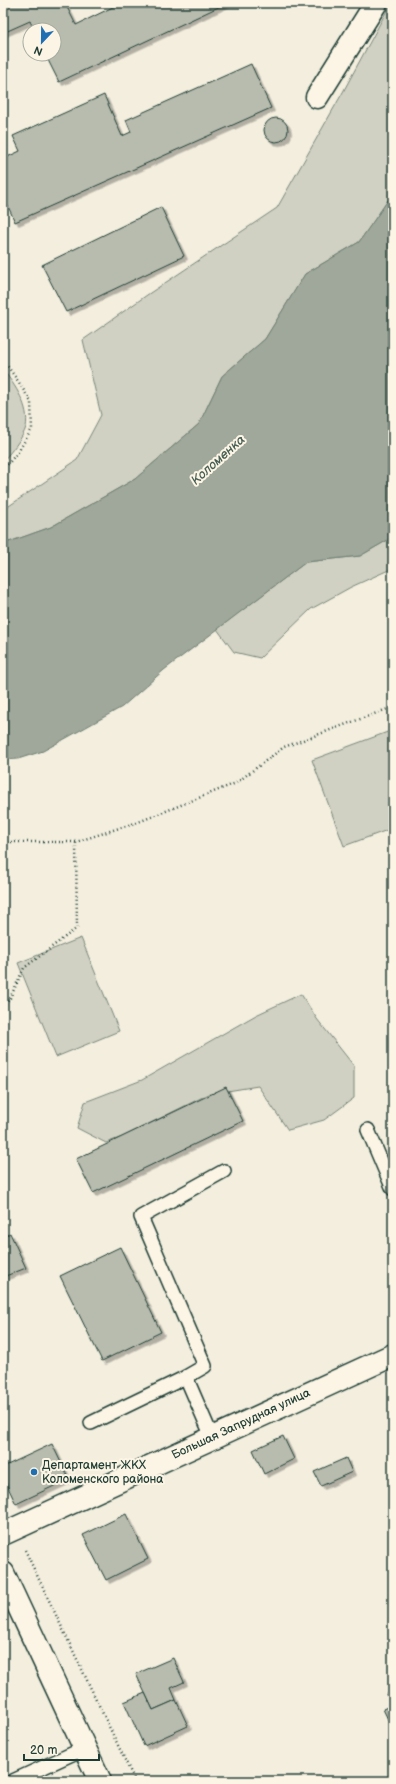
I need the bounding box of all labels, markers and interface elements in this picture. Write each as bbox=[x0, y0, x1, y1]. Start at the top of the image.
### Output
north arrow bbox=[22, 22, 62, 62]
text: N bbox=[32, 43, 45, 58]
water label: Коломенка bbox=[188, 431, 249, 488]
street label: Большая Запрудная улица bbox=[169, 1385, 313, 1463]
place label: Департамент ЖКХ Коломенского района bbox=[42, 1458, 163, 1487]
marker: Департамент ЖКХ Коломенского района bbox=[29, 1467, 39, 1477]
scale bar bbox=[24, 1736, 99, 1762]
text: 20 m bbox=[30, 1743, 57, 1758]

